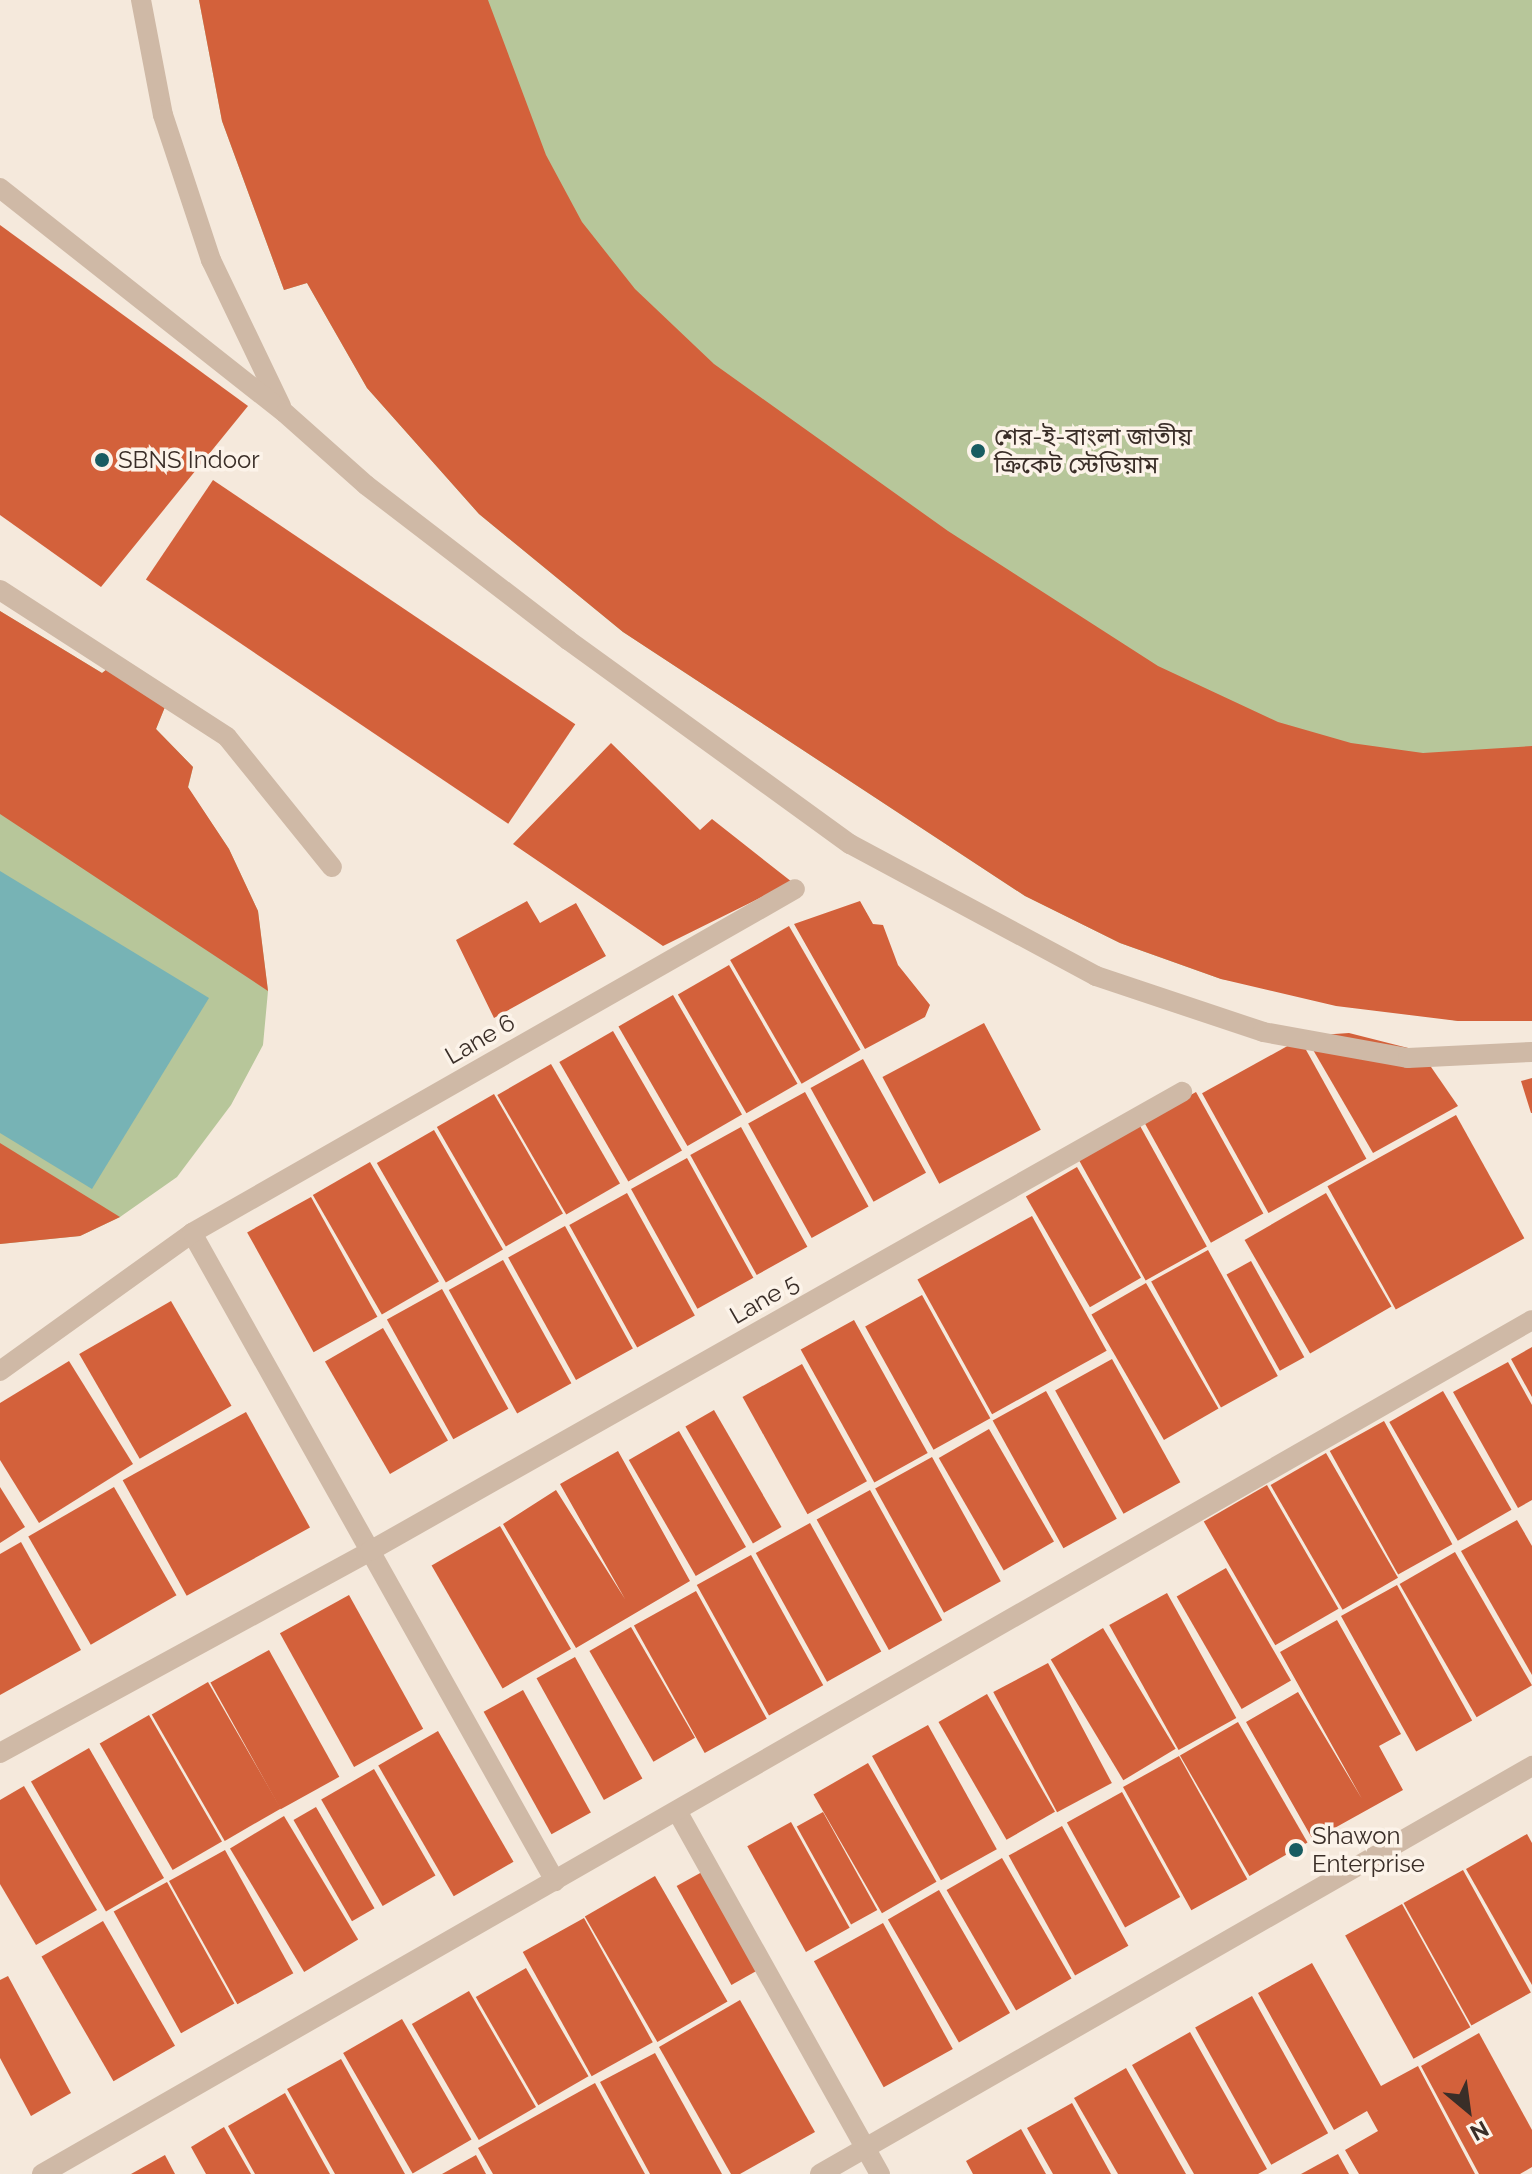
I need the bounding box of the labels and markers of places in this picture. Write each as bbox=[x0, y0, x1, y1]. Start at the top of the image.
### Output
place label: শের-ই-বাংলা জাতীয় ক্রিকেট স্টেডিয়াম bbox=[994, 423, 1192, 479]
marker: শের-ই-বাংলা জাতীয় ক্রিকেট স্টেডিয়াম bbox=[969, 442, 987, 460]
place label: SBNS Indoor bbox=[118, 446, 260, 474]
marker: SBNS Indoor bbox=[93, 451, 111, 469]
place label: Shawon Enterprise bbox=[1312, 1822, 1425, 1878]
marker: Shawon Enterprise bbox=[1287, 1841, 1305, 1859]

